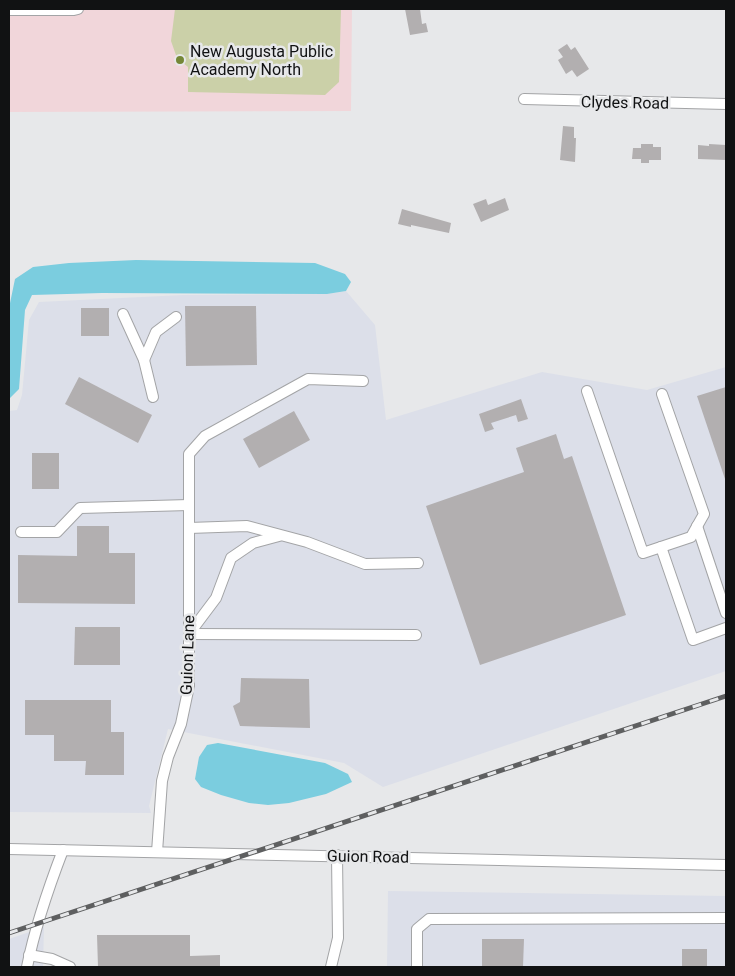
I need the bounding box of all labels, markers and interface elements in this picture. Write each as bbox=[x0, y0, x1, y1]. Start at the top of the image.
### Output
place label: New Augusta Public Academy North bbox=[190, 42, 333, 79]
marker: New Augusta Public Academy North bbox=[174, 54, 186, 66]
street label: Clydes Road bbox=[581, 92, 669, 113]
street label: Guion Lane bbox=[177, 615, 198, 695]
street label: Guion Road bbox=[327, 846, 409, 867]

